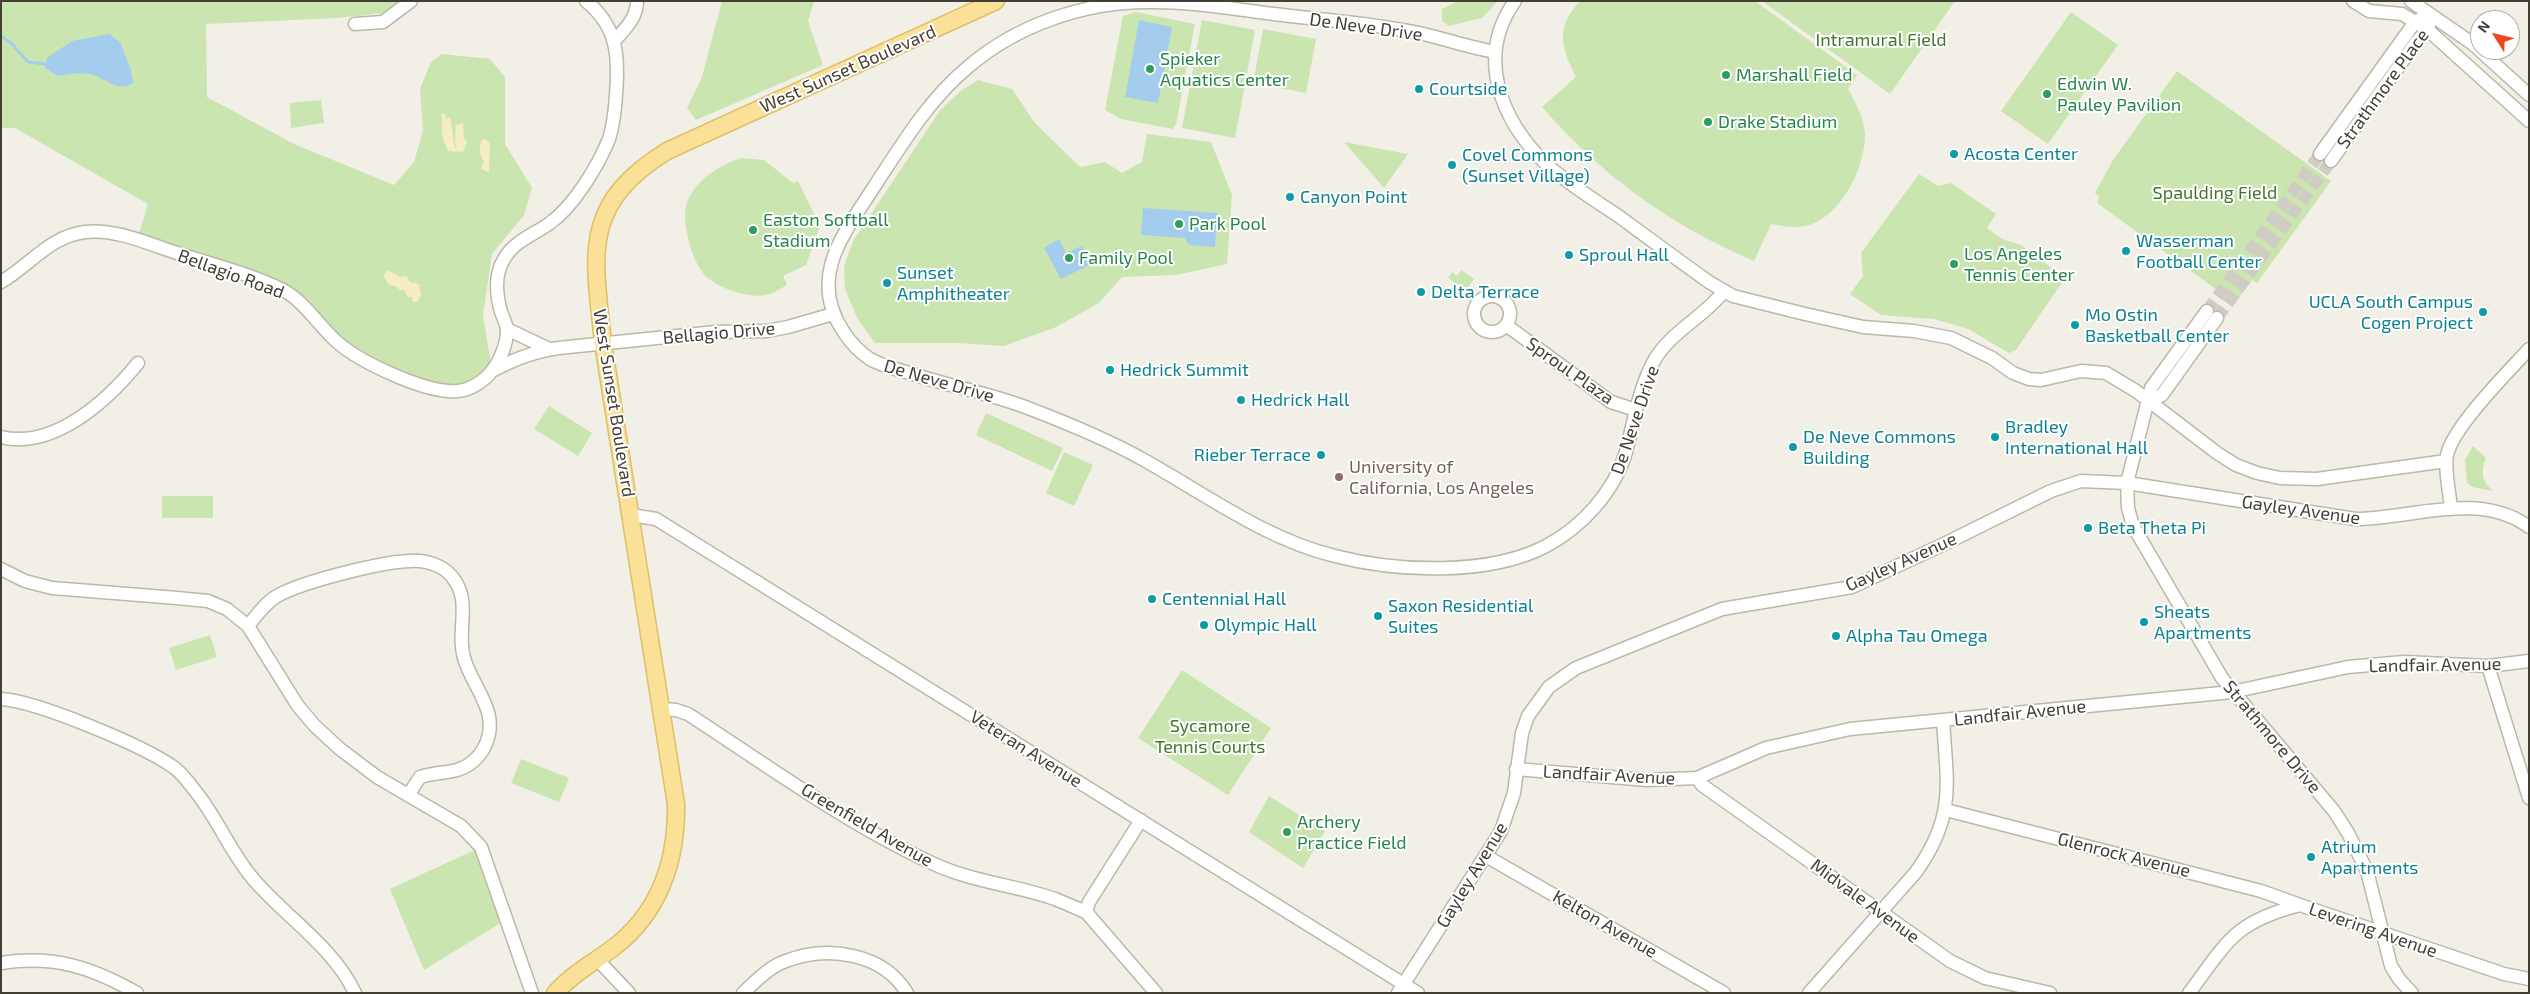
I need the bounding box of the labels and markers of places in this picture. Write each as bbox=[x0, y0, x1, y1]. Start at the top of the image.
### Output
place label: Spieker Aquatics Center bbox=[1160, 48, 1289, 90]
marker: Spieker Aquatics Center bbox=[1144, 63, 1156, 75]
place label: Marshall Field bbox=[1736, 64, 1853, 86]
marker: Marshall Field bbox=[1720, 69, 1732, 81]
place label: Edwin W. Pauley Pavilion bbox=[2057, 73, 2181, 116]
place label: Courtside bbox=[1429, 78, 1507, 100]
marker: Courtside bbox=[1413, 83, 1425, 95]
marker: Edwin W. Pauley Pavilion bbox=[2041, 88, 2053, 100]
place label: Drake Stadium bbox=[1718, 111, 1837, 133]
marker: Drake Stadium bbox=[1702, 116, 1714, 128]
place label: Acosta Center bbox=[1964, 143, 2078, 165]
place label: Covel Commons (Sunset Village) bbox=[1462, 144, 1593, 186]
marker: Acosta Center bbox=[1948, 148, 1960, 160]
marker: Covel Commons (Sunset Village) bbox=[1446, 159, 1458, 171]
place label: Canyon Point bbox=[1300, 186, 1407, 208]
marker: Canyon Point bbox=[1284, 191, 1296, 203]
place label: Easton Softball Stadium bbox=[763, 209, 888, 252]
place label: Park Pool bbox=[1189, 213, 1266, 235]
marker: Park Pool bbox=[1173, 218, 1185, 230]
marker: Easton Softball Stadium bbox=[747, 224, 759, 236]
place label: Wasserman Football Center bbox=[2136, 230, 2262, 272]
place label: Los Angeles Tennis Center bbox=[1964, 243, 2075, 286]
place label: Sproul Hall bbox=[1579, 244, 1669, 266]
marker: Wasserman Football Center bbox=[2120, 245, 2132, 257]
place label: Family Pool bbox=[1079, 247, 1173, 269]
marker: Sproul Hall bbox=[1563, 249, 1575, 261]
marker: Family Pool bbox=[1063, 252, 1075, 264]
marker: Los Angeles Tennis Center bbox=[1948, 258, 1960, 270]
place label: Sunset Amphitheater bbox=[897, 262, 1010, 304]
marker: Sunset Amphitheater bbox=[881, 277, 893, 289]
place label: Delta Terrace bbox=[1431, 281, 1539, 303]
marker: Delta Terrace bbox=[1415, 286, 1427, 298]
place label: UCLA South Campus Cogen Project bbox=[2309, 291, 2473, 334]
place label: Mo Ostin Basketball Center bbox=[2085, 304, 2230, 346]
marker: UCLA South Campus Cogen Project bbox=[2477, 306, 2489, 318]
marker: Mo Ostin Basketball Center bbox=[2069, 319, 2081, 331]
place label: Hedrick Summit bbox=[1120, 359, 1249, 381]
marker: Hedrick Summit bbox=[1104, 364, 1116, 376]
place label: Hedrick Hall bbox=[1251, 389, 1349, 411]
marker: Hedrick Hall bbox=[1235, 394, 1247, 406]
place label: Bradley International Hall bbox=[2005, 416, 2148, 458]
place label: De Neve Commons Building bbox=[1803, 426, 1956, 468]
marker: Bradley International Hall bbox=[1989, 431, 2001, 443]
marker: De Neve Commons Building bbox=[1787, 441, 1799, 453]
place label: Rieber Terrace bbox=[1194, 444, 1311, 466]
marker: Rieber Terrace bbox=[1315, 449, 1327, 461]
place label: University of California, Los Angeles bbox=[1349, 456, 1534, 498]
marker: University of California, Los Angeles bbox=[1333, 471, 1345, 483]
place label: Beta Theta Pi bbox=[2098, 517, 2206, 539]
marker: Beta Theta Pi bbox=[2082, 522, 2094, 534]
place label: Centennial Hall bbox=[1162, 588, 1286, 610]
marker: Centennial Hall bbox=[1146, 593, 1158, 605]
place label: Saxon Residential Suites bbox=[1388, 595, 1533, 638]
place label: Sheats Apartments bbox=[2154, 601, 2251, 644]
marker: Saxon Residential Suites bbox=[1372, 610, 1384, 622]
place label: Olympic Hall bbox=[1214, 614, 1317, 636]
marker: Sheats Apartments bbox=[2138, 616, 2150, 628]
marker: Olympic Hall bbox=[1198, 619, 1210, 631]
place label: Alpha Tau Omega bbox=[1846, 625, 1988, 647]
marker: Alpha Tau Omega bbox=[1830, 630, 1842, 642]
place label: Archery Practice Field bbox=[1297, 811, 1407, 854]
marker: Archery Practice Field bbox=[1281, 826, 1293, 838]
place label: Atrium Apartments bbox=[2321, 836, 2418, 879]
marker: Atrium Apartments bbox=[2305, 851, 2317, 863]

